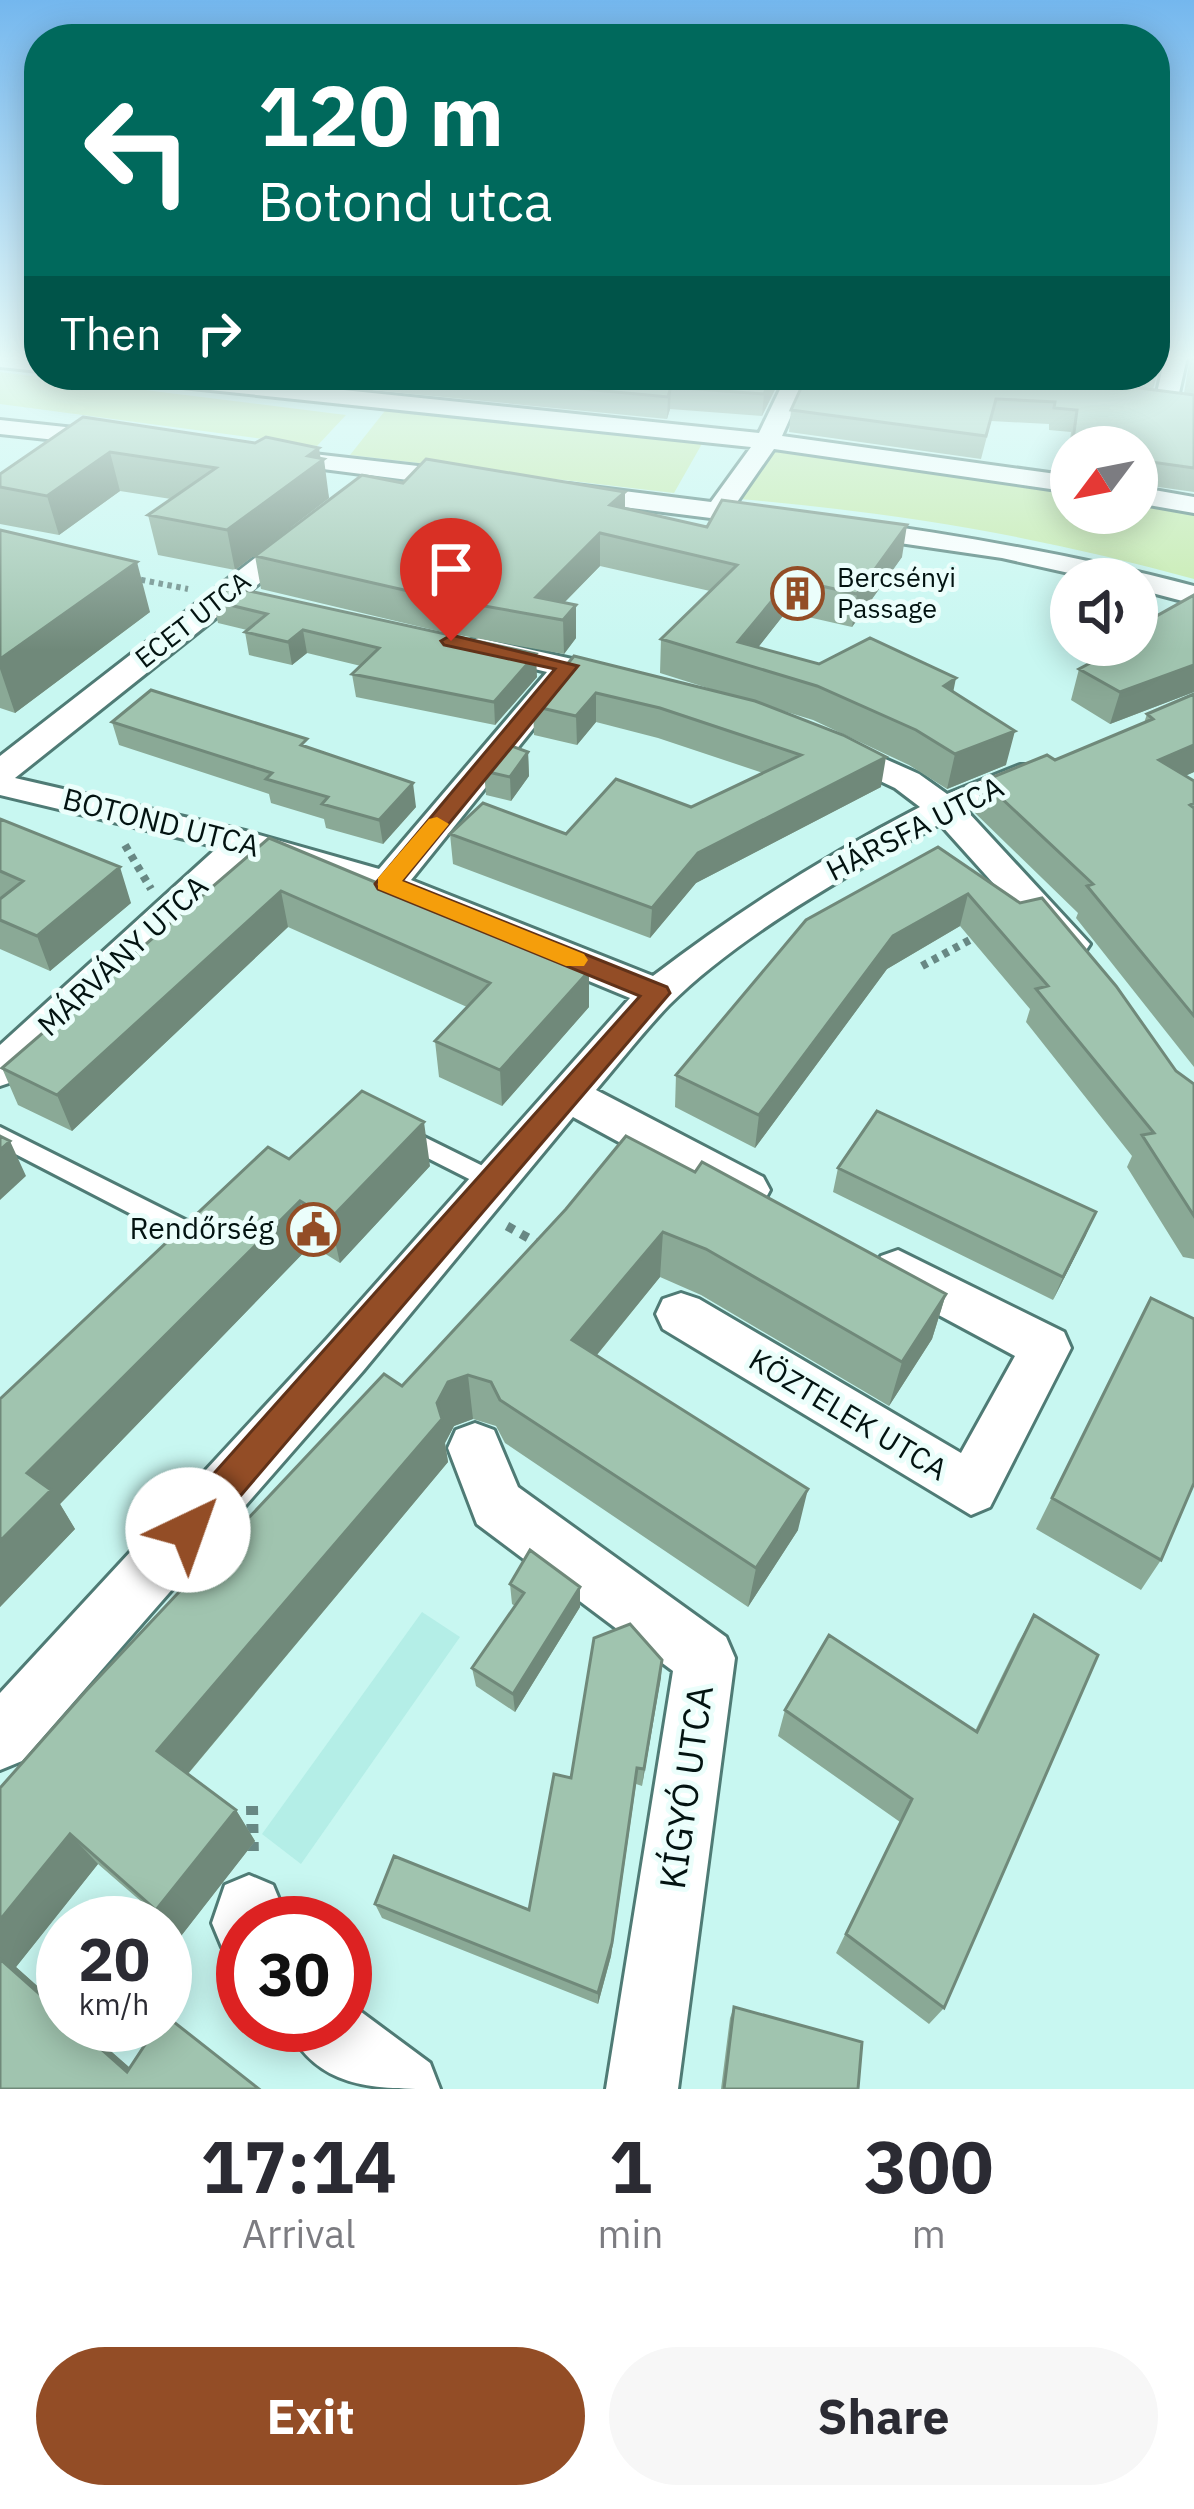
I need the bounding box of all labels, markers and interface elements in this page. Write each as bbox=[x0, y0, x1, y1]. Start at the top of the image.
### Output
text: 120 m bbox=[258, 60, 504, 169]
icon: left bbox=[60, 72, 216, 228]
text: Botond utca bbox=[258, 166, 553, 236]
icon: right bbox=[186, 300, 252, 366]
text: Then bbox=[60, 304, 162, 362]
north arrow bbox=[1050, 426, 1158, 534]
map controls bbox=[1050, 426, 1158, 666]
pin bbox=[400, 518, 502, 641]
icon: arrive bbox=[418, 536, 484, 602]
button: sound bbox=[1050, 558, 1158, 666]
place label: Bercsényi Passage bbox=[837, 559, 956, 625]
street label: ECET UTCA bbox=[127, 563, 257, 675]
building icon: Bercsényi Passage bbox=[770, 566, 826, 622]
street label: HÁRSFA UTCA bbox=[819, 766, 1009, 889]
street label: BOTOND UTCA bbox=[59, 778, 264, 865]
street label: MÁRVÁNY UTCA bbox=[29, 866, 215, 1044]
public building icon: Rendőrség bbox=[285, 1201, 341, 1257]
place label: Rendőrség bbox=[130, 1208, 274, 1247]
street label: KÖZTELEK UTCA bbox=[742, 1339, 955, 1488]
position arrow bbox=[125, 1467, 251, 1593]
street label: KÍGYÓ UTCA bbox=[648, 1682, 723, 1892]
speed limit sign: 30 bbox=[216, 1896, 372, 2052]
text: 20 bbox=[78, 1919, 150, 1998]
text: km/h bbox=[79, 1984, 149, 2023]
text: 17:14 bbox=[200, 2119, 397, 2213]
text: 1 bbox=[609, 2119, 652, 2213]
text: 300 bbox=[864, 2119, 994, 2213]
text: Arrival bbox=[242, 2208, 356, 2259]
text: min bbox=[598, 2208, 663, 2259]
text: m bbox=[912, 2208, 946, 2259]
button: Exit bbox=[36, 2347, 585, 2485]
button: Share bbox=[609, 2347, 1158, 2485]

